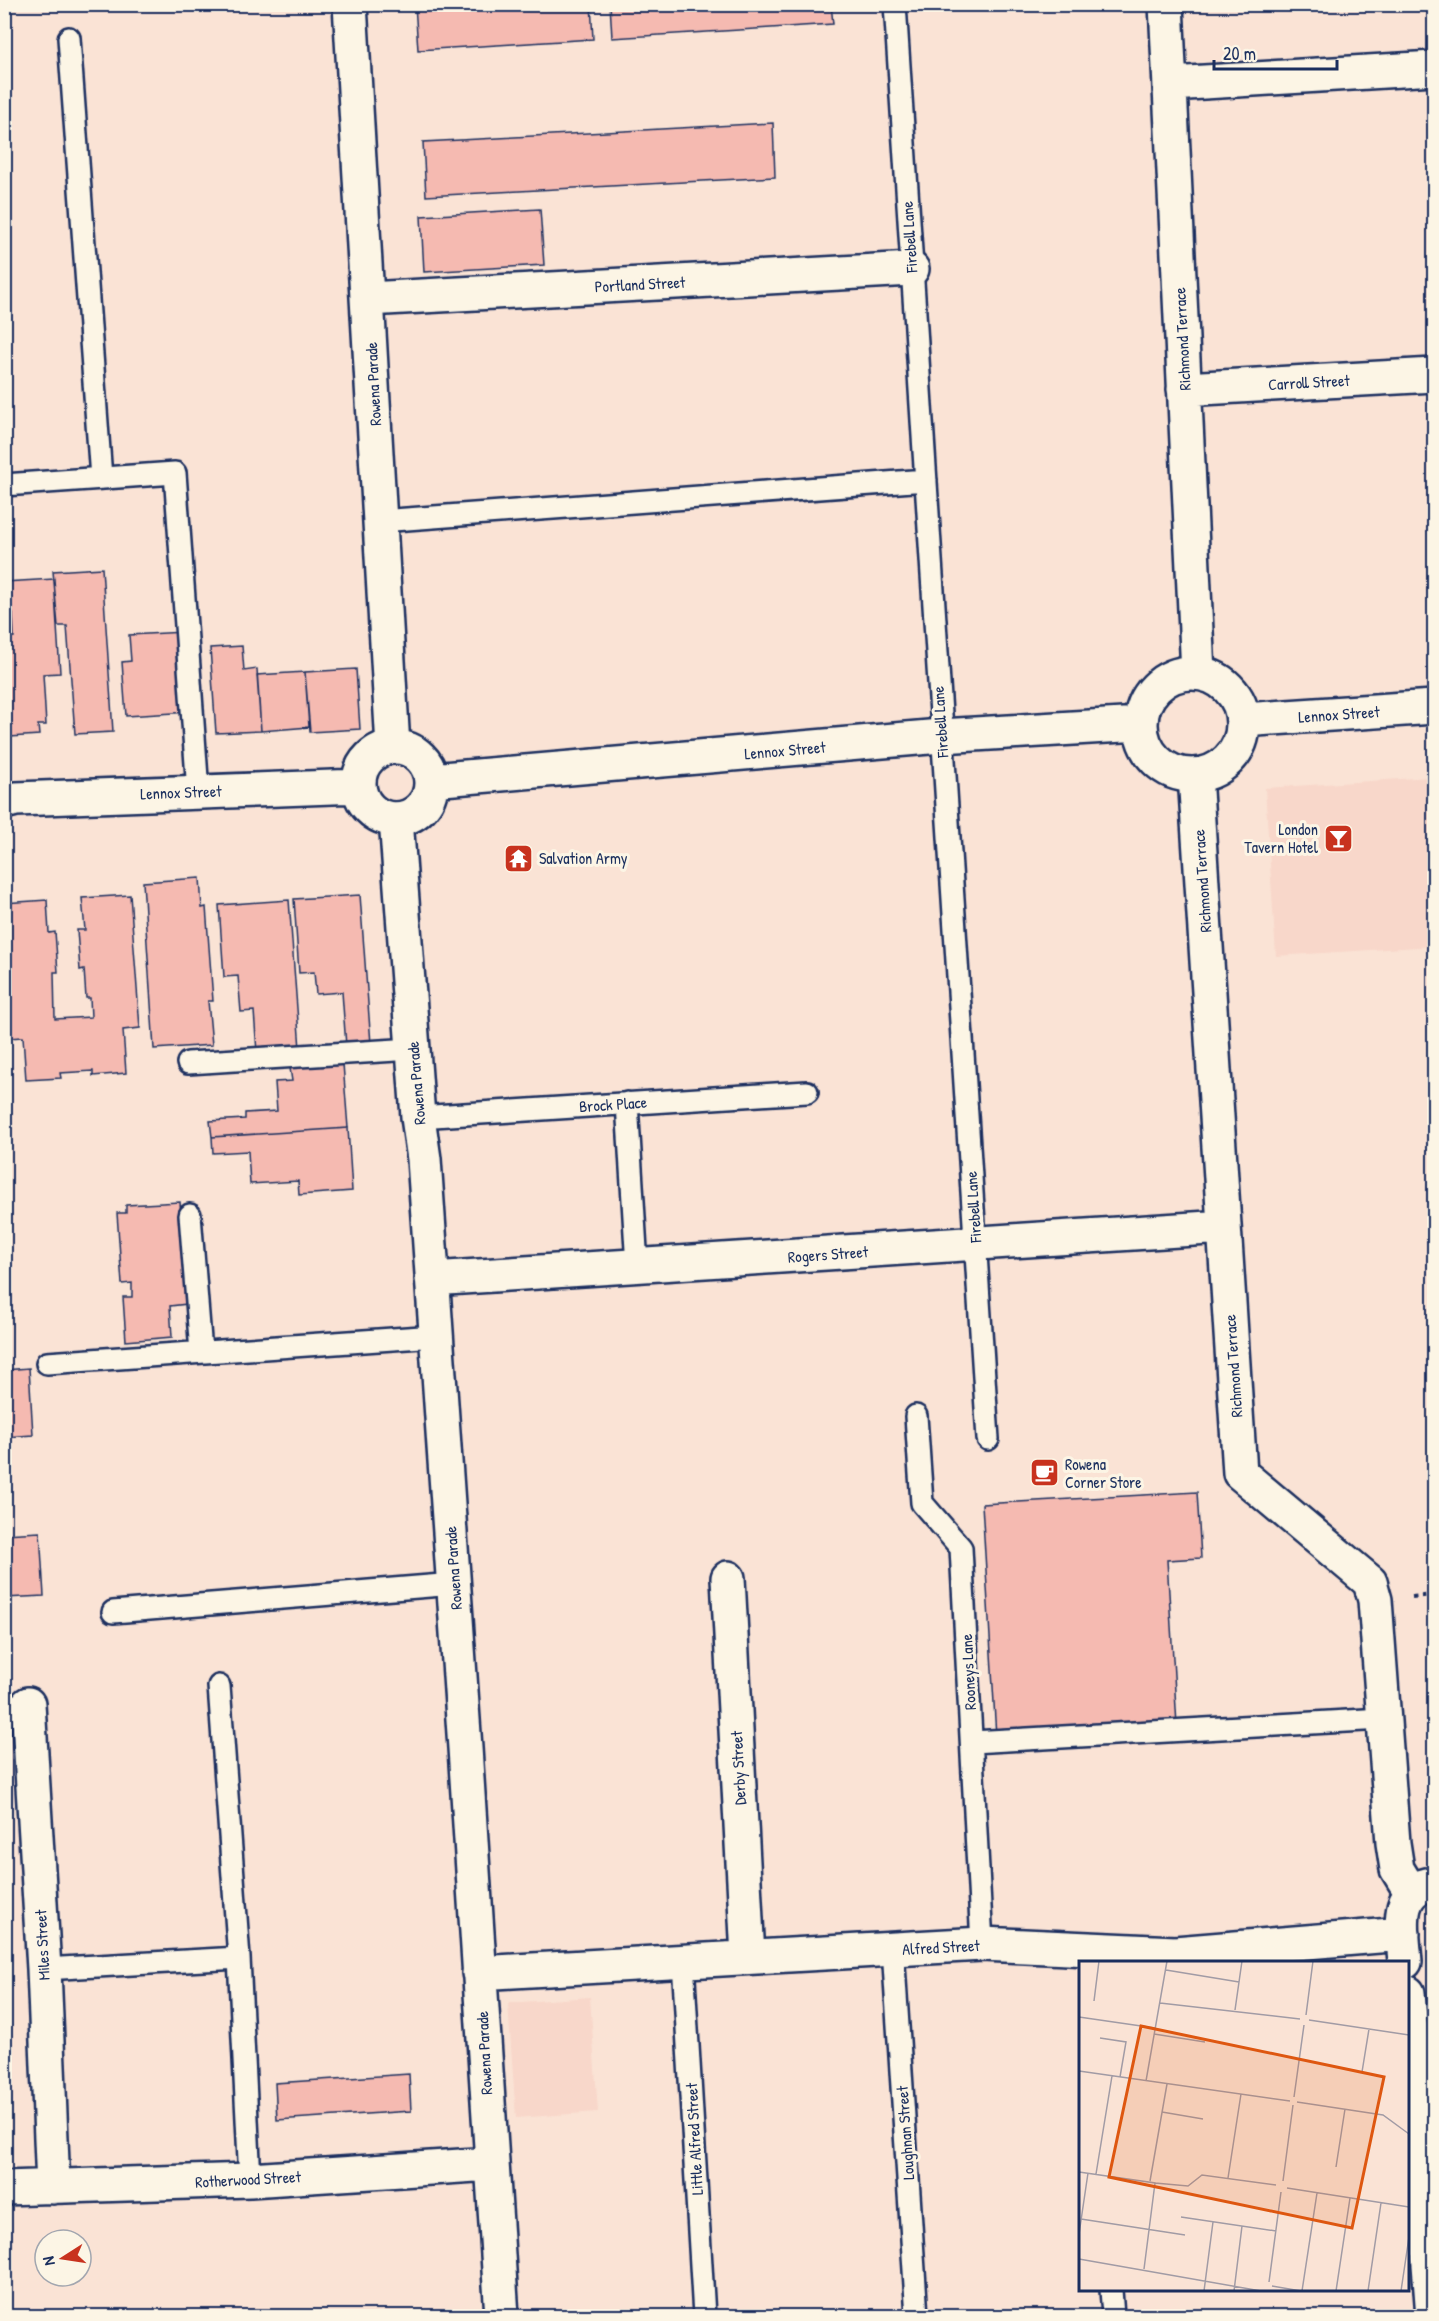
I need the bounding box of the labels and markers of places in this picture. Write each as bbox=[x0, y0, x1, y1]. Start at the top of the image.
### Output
place label: London Tavern Hotel bbox=[1244, 818, 1319, 858]
bar icon: London Tavern Hotel bbox=[1323, 822, 1355, 854]
temple icon: Salvation Army bbox=[502, 842, 534, 874]
place label: Salvation Army bbox=[539, 847, 628, 869]
place label: Rowena Corner Store bbox=[1065, 1453, 1142, 1493]
cafe icon: Rowena Corner Store bbox=[1028, 1457, 1060, 1489]

